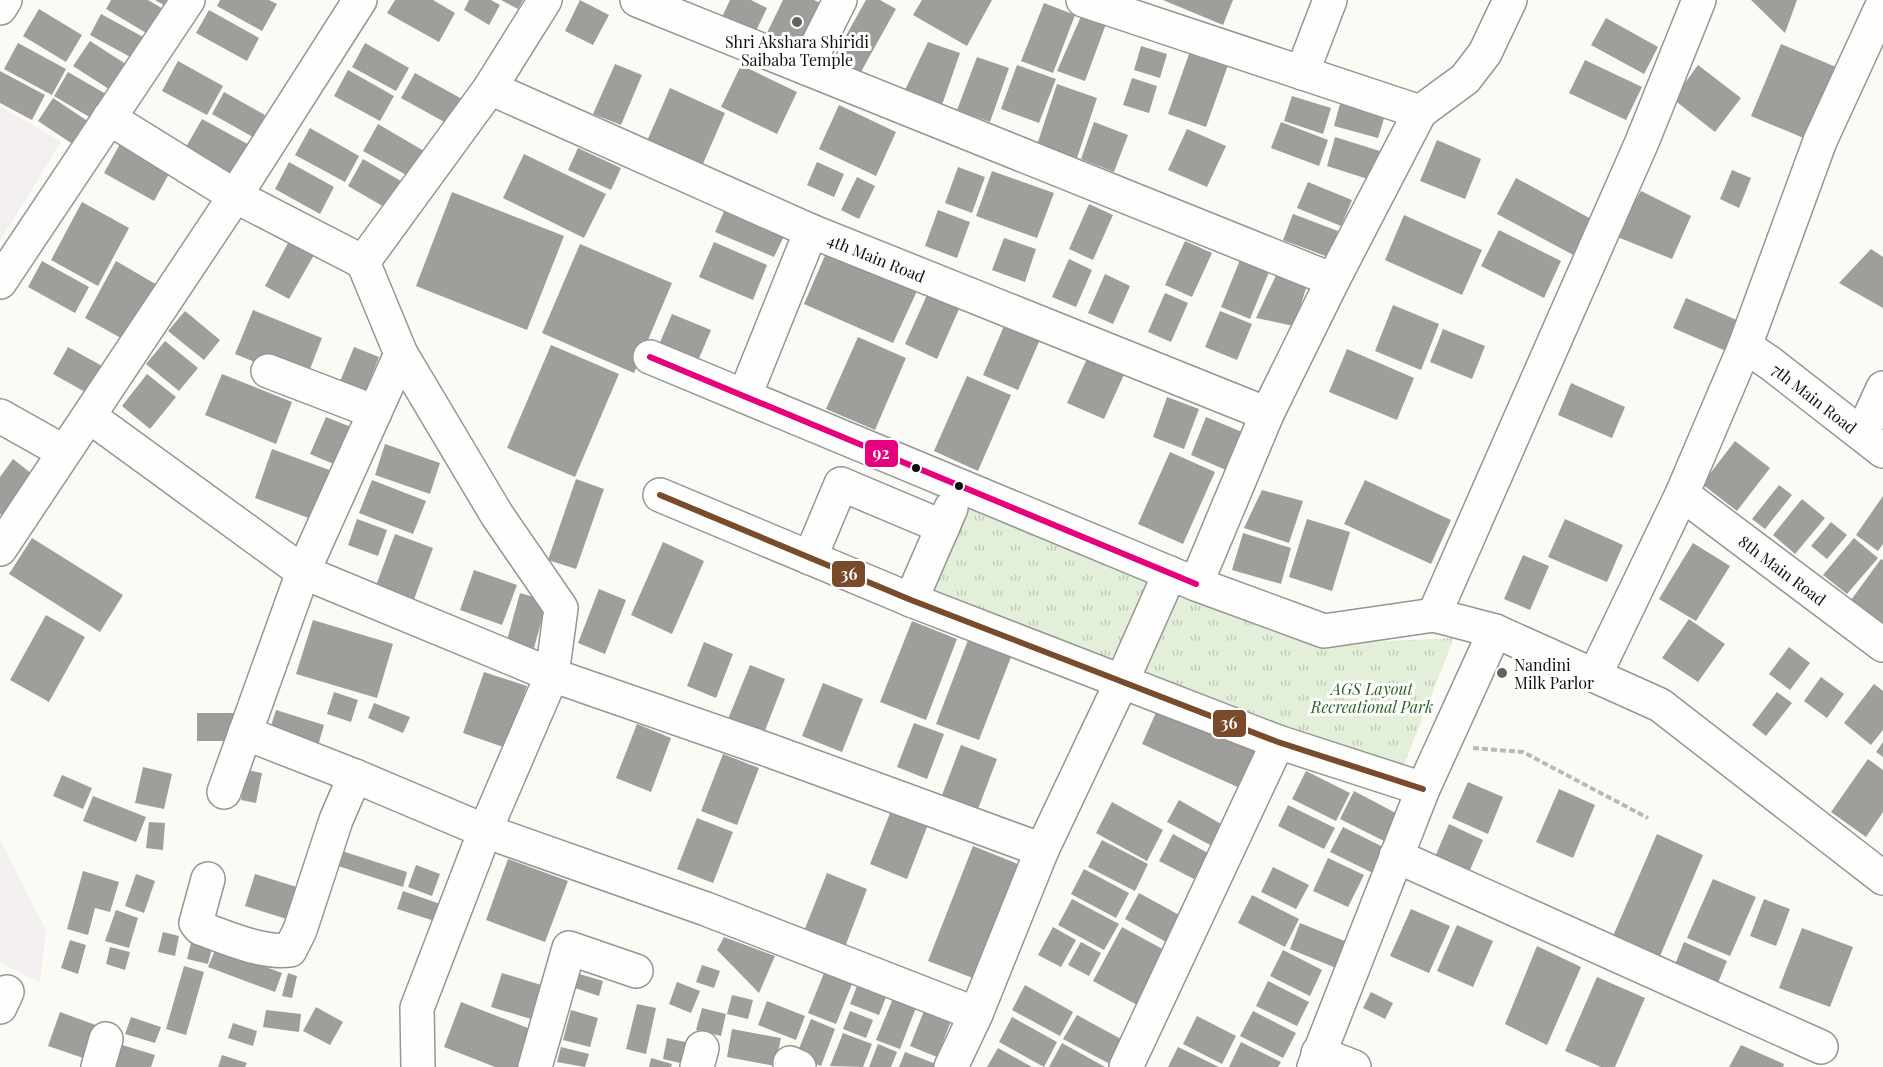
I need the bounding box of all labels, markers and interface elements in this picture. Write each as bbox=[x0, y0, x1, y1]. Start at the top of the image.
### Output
marker: Shri Akshara Shiridi Saibaba Temple bbox=[790, 15, 804, 29]
place label: Shri Akshara Shiridi Saibaba Temple bbox=[725, 31, 869, 70]
street label: 4th Main Road bbox=[825, 228, 928, 286]
street label: 7th Main Road bbox=[1768, 358, 1862, 438]
line badge: 92 bbox=[864, 439, 899, 468]
text: 92 bbox=[872, 442, 890, 463]
unlabelled marker bbox=[910, 462, 922, 474]
unlabelled marker bbox=[953, 480, 965, 492]
street label: 8th Main Road bbox=[1735, 530, 1831, 609]
line badge: 36 bbox=[831, 560, 866, 588]
text: 36 bbox=[841, 563, 857, 584]
place label: Nandini Milk Parlor bbox=[1514, 654, 1594, 693]
marker: Nandini Milk Parlor bbox=[1495, 666, 1509, 680]
park label: AGS Layout Recreational Park bbox=[1310, 678, 1433, 717]
line badge: 36 bbox=[1212, 709, 1247, 738]
text: 36 bbox=[1221, 712, 1237, 733]

